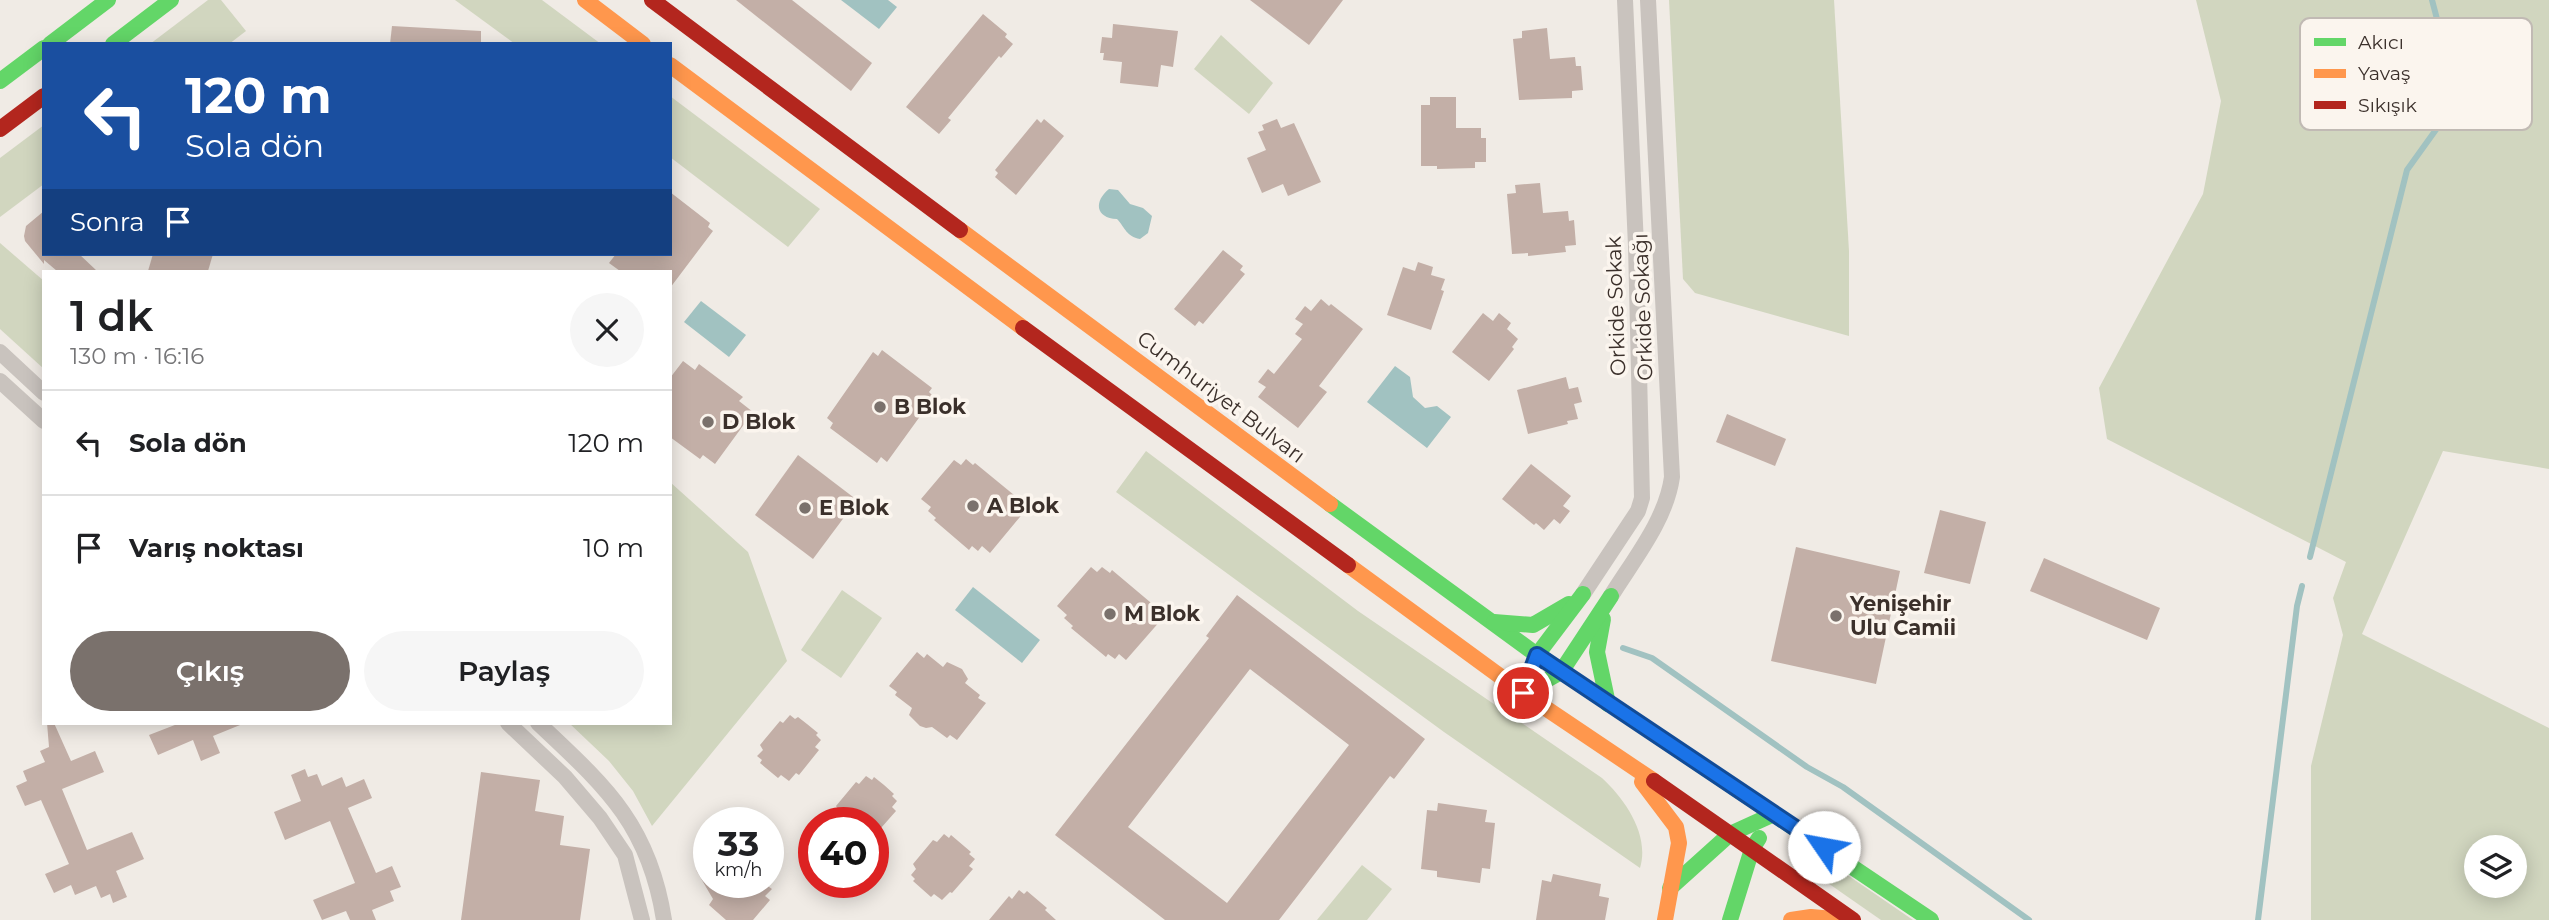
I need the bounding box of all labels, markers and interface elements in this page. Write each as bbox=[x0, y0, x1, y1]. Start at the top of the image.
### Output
legend bbox=[2300, 18, 2532, 130]
text: Akıcı bbox=[2358, 31, 2404, 54]
text: Yavaş bbox=[2358, 62, 2410, 85]
text: 120 m bbox=[185, 66, 332, 125]
icon: left bbox=[70, 70, 161, 161]
text: Sıkışık bbox=[2358, 94, 2418, 117]
text: Sola dön bbox=[185, 126, 324, 165]
icon: arrive bbox=[159, 203, 197, 241]
text: Sonra bbox=[70, 206, 145, 238]
street label: Orkide Sokağı bbox=[1627, 233, 1658, 381]
street label: Orkide Sokak bbox=[1601, 235, 1630, 376]
text: 1 dk bbox=[70, 290, 153, 342]
button: close bbox=[570, 293, 644, 367]
street label: Cumhuriyet Bulvarı bbox=[1132, 325, 1310, 468]
text: 130 m · 16:16 bbox=[70, 342, 204, 370]
place label: B Blok bbox=[894, 394, 966, 419]
marker: B Blok bbox=[872, 399, 888, 415]
place label: D Blok bbox=[722, 409, 795, 434]
marker: D Blok bbox=[700, 414, 716, 430]
icon: left bbox=[70, 424, 108, 462]
text: Sola dön bbox=[129, 427, 247, 459]
text: 120 m bbox=[568, 427, 644, 459]
place label: A Blok bbox=[986, 493, 1059, 518]
place label: E Blok bbox=[819, 495, 889, 520]
marker: A Blok bbox=[965, 498, 981, 514]
marker: E Blok bbox=[797, 500, 813, 516]
icon: arrive bbox=[70, 529, 108, 567]
text: Varış noktası bbox=[129, 532, 304, 564]
text: 10 m bbox=[583, 532, 644, 564]
place label: Yenişehir Ulu Camii bbox=[1849, 591, 1956, 640]
place label: M Blok bbox=[1124, 601, 1200, 626]
marker: M Blok bbox=[1102, 606, 1118, 622]
marker: Yenişehir Ulu Camii bbox=[1828, 608, 1844, 624]
button: Çıkış bbox=[70, 631, 350, 711]
button: Paylaş bbox=[364, 631, 644, 711]
pin bbox=[1493, 663, 1553, 723]
icon: arrive bbox=[1504, 674, 1542, 712]
speed limit sign: 40 bbox=[798, 807, 889, 898]
position arrow bbox=[1787, 810, 1861, 884]
text: 33 bbox=[718, 822, 759, 865]
map controls bbox=[2464, 835, 2527, 898]
button: layers bbox=[2464, 835, 2527, 898]
text: km/h bbox=[714, 859, 763, 881]

